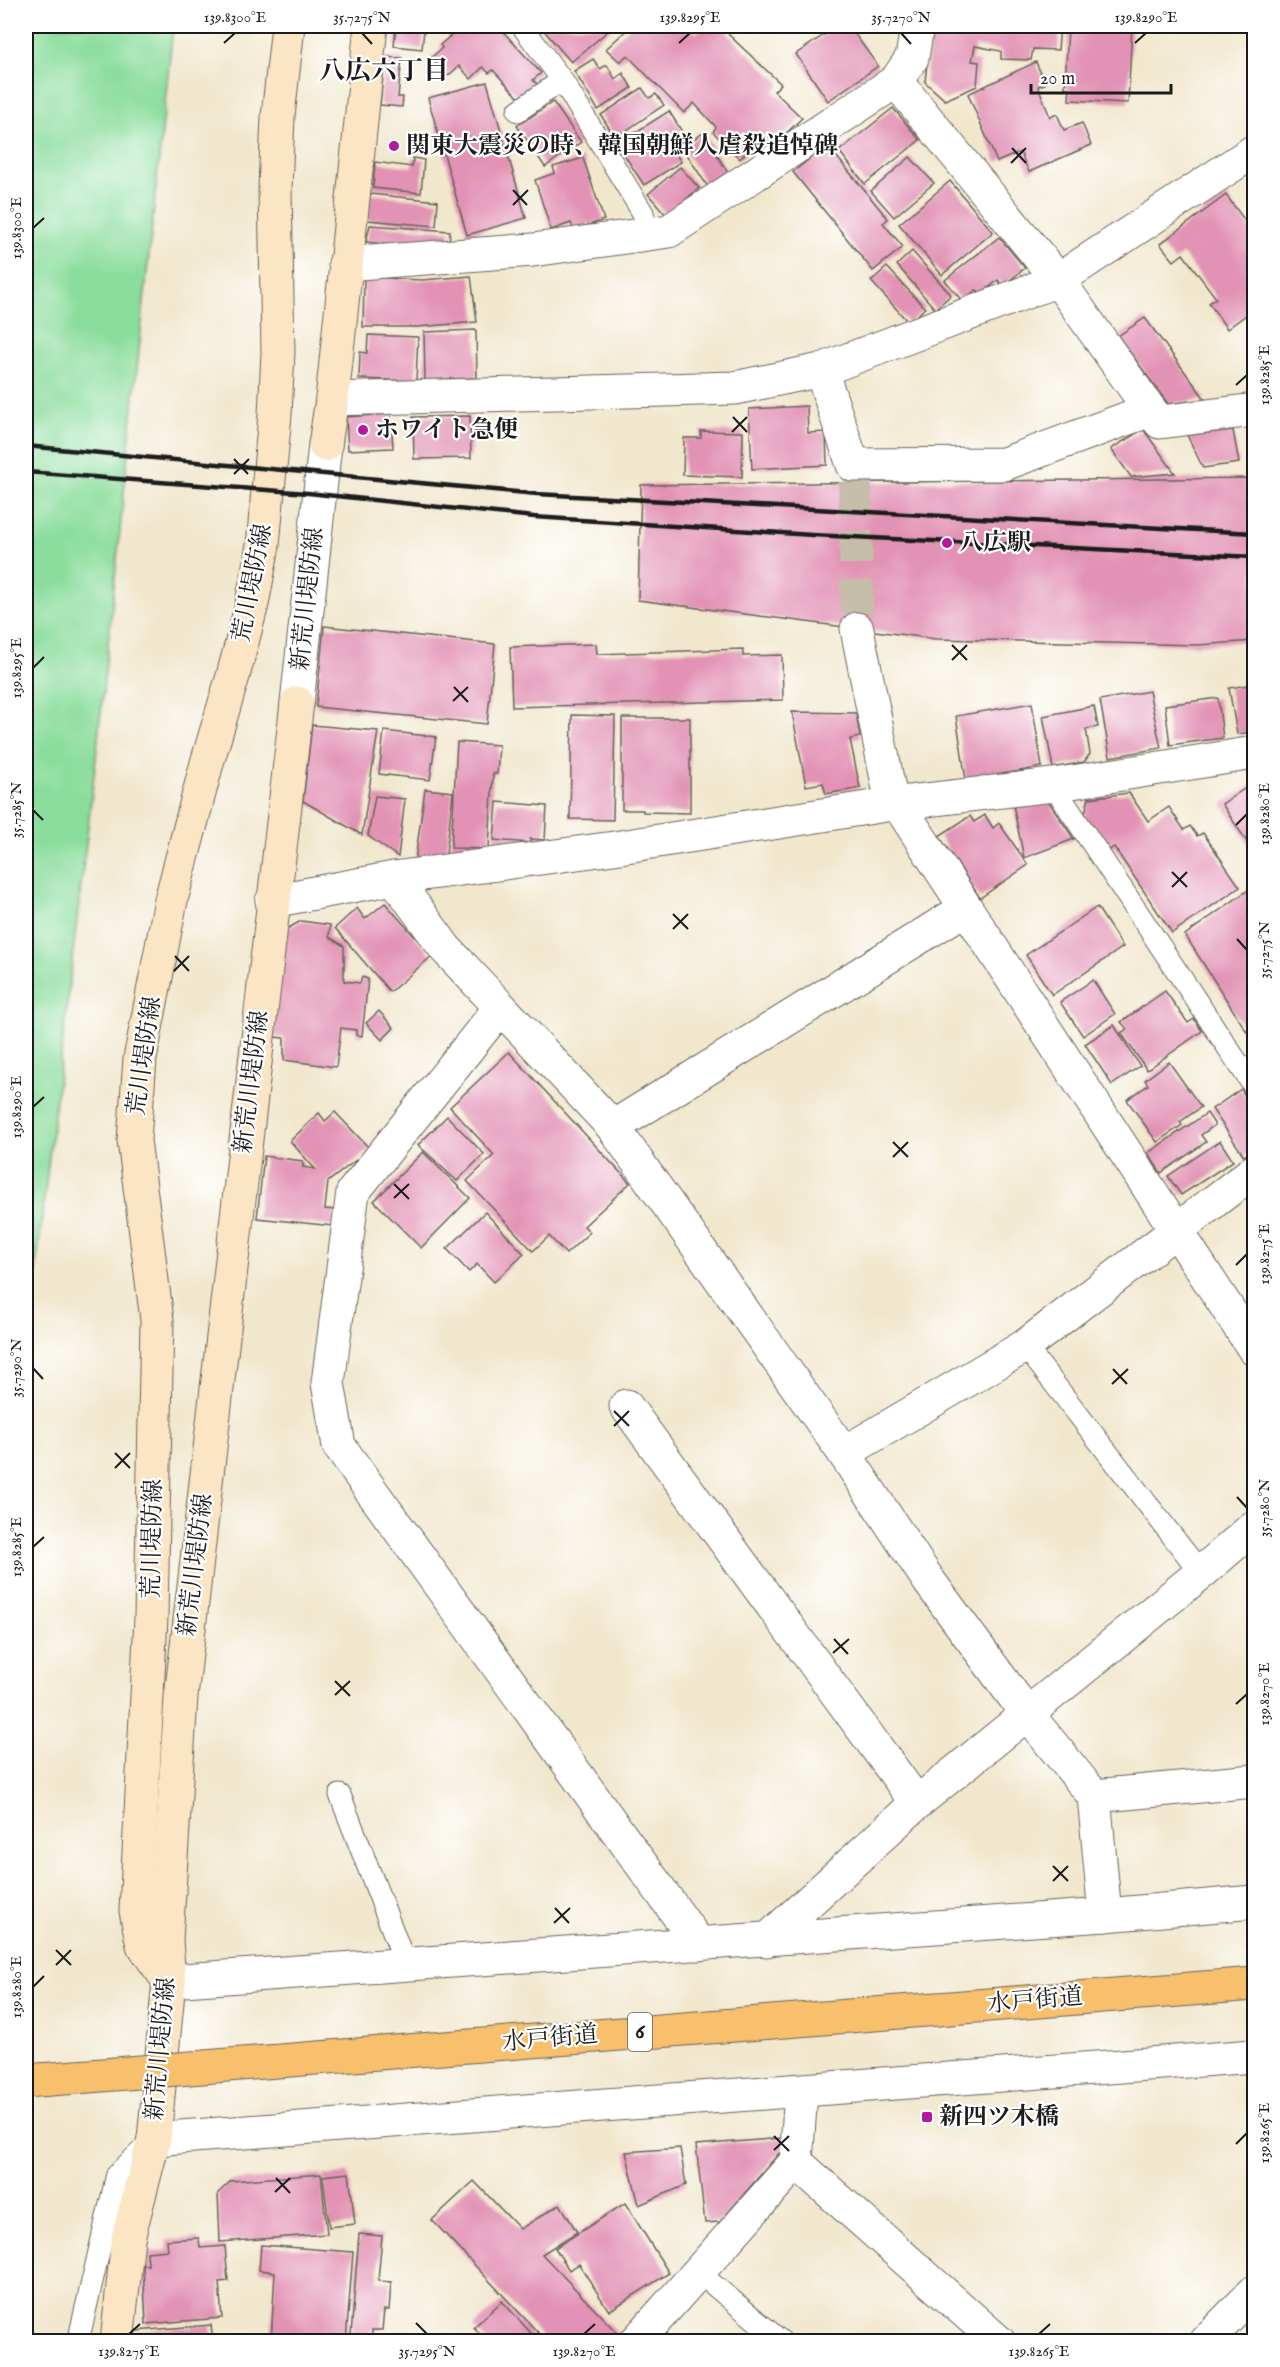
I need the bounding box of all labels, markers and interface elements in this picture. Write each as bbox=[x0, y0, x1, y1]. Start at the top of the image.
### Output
text: 139.8300°E bbox=[204, 8, 266, 27]
text: 35.7275°N bbox=[333, 8, 391, 27]
text: 139.8295°E bbox=[659, 8, 721, 27]
text: 35.7270°N bbox=[871, 8, 931, 27]
text: 139.8290°E bbox=[1115, 8, 1177, 27]
district label: 八広六丁目 bbox=[319, 55, 449, 88]
scale bar bbox=[1031, 57, 1170, 95]
text: 20 m bbox=[1040, 68, 1075, 91]
place label: 関東大震災の時、韓国朝鮮人虐殺追悼碑 bbox=[406, 131, 838, 162]
marker: 関東大震災の時、韓国朝鮮人虐殺追悼碑 bbox=[387, 139, 401, 153]
text: 139.8300°E bbox=[7, 197, 26, 259]
text: 139.8285°E bbox=[1255, 345, 1274, 405]
place label: ホワイト急便 bbox=[375, 415, 518, 446]
marker: ホワイト急便 bbox=[356, 423, 370, 437]
street label: 荒川堤防線 bbox=[226, 521, 280, 645]
street label: 新荒川堤防線 bbox=[285, 526, 331, 672]
place label: 八広駅 bbox=[959, 528, 1031, 559]
marker: 八広駅 bbox=[940, 536, 954, 550]
text: 139.8295°E bbox=[7, 637, 26, 699]
text: 35.7285°N bbox=[7, 782, 26, 838]
text: 139.8280°E bbox=[1255, 783, 1274, 845]
text: 35.7275°N bbox=[1255, 921, 1274, 979]
street label: 荒川堤防線 bbox=[121, 994, 169, 1118]
street label: 新荒川堤防線 bbox=[228, 1009, 276, 1155]
text: 139.8290°E bbox=[7, 1076, 26, 1138]
text: 139.8275°E bbox=[1255, 1223, 1274, 1285]
text: 35.7290°N bbox=[7, 1338, 26, 1398]
street label: 荒川堤防線 bbox=[136, 1479, 170, 1599]
text: 35.7280°N bbox=[1255, 1479, 1274, 1537]
street label: 新荒川堤防線 bbox=[172, 1492, 220, 1638]
text: 139.8285°E bbox=[7, 1517, 26, 1577]
text: 139.8270°E bbox=[1255, 1662, 1274, 1726]
text: 139.8280°E bbox=[7, 1956, 26, 2018]
street label: 新荒川堤防線 bbox=[139, 1976, 183, 2122]
street label: 水戸街道 bbox=[986, 1981, 1084, 2021]
road number: 6 bbox=[628, 2013, 652, 2051]
street label: 水戸街道 bbox=[501, 2019, 599, 2059]
place label: 新四ツ木橋 bbox=[939, 2102, 1059, 2133]
text: 139.8265°E bbox=[1255, 2103, 1274, 2163]
marker: 新四ツ木橋 bbox=[920, 2110, 934, 2124]
text: 139.8275°E bbox=[98, 2342, 160, 2361]
text: 35.7295°N bbox=[398, 2342, 456, 2361]
text: 139.8270°E bbox=[552, 2342, 616, 2361]
text: 139.8265°E bbox=[1009, 2342, 1069, 2361]

